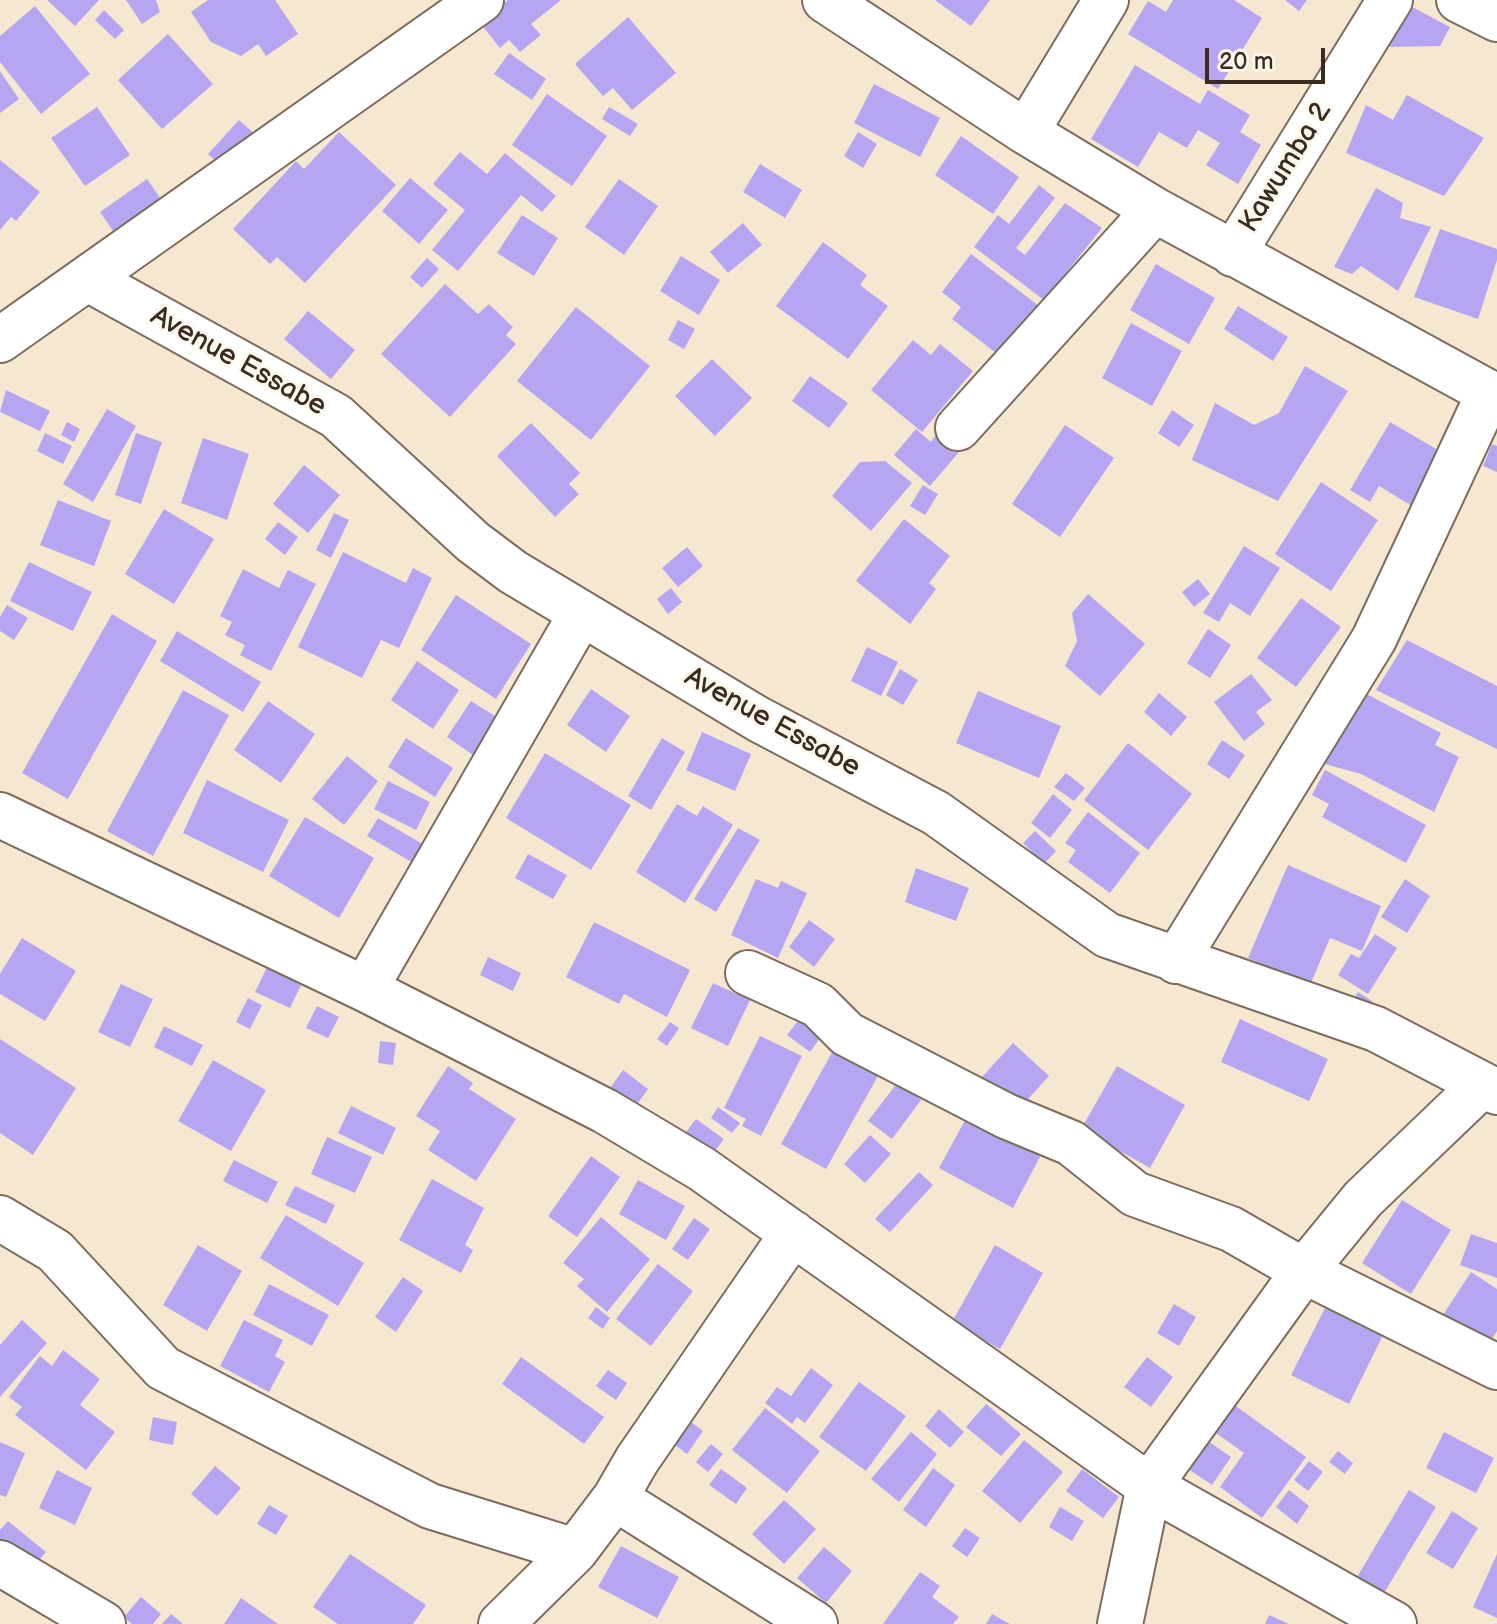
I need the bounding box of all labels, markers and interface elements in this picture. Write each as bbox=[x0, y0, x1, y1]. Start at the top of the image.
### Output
scale bar bbox=[1209, 32, 1329, 82]
text: 20 m bbox=[1219, 47, 1274, 76]
street label: Kawumba 2 bbox=[1233, 97, 1339, 239]
street label: Avenue Essabe bbox=[144, 300, 332, 424]
street label: Avenue Essabe bbox=[678, 661, 866, 785]

